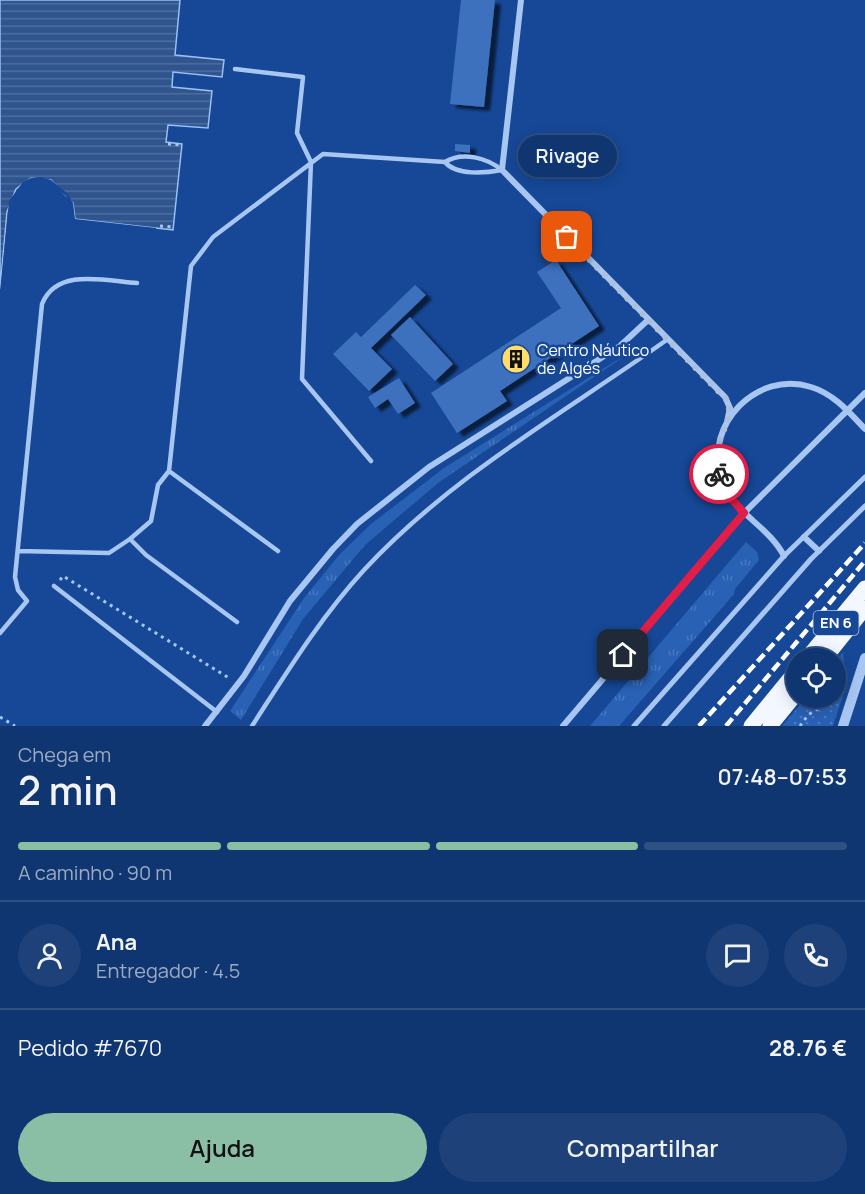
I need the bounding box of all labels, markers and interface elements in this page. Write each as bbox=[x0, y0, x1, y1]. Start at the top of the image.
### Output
callout: Rivage bbox=[518, 135, 616, 177]
text: Rivage bbox=[536, 142, 599, 169]
pin bbox=[541, 211, 592, 262]
icon: bag bbox=[550, 220, 583, 253]
place label: Centro Náutico de Algés bbox=[537, 339, 649, 379]
building icon: Centro Náutico de Algés bbox=[500, 343, 532, 375]
courier bbox=[689, 444, 749, 504]
icon: bike bbox=[703, 458, 736, 491]
road number: EN 6 bbox=[814, 611, 858, 635]
pin bbox=[597, 629, 648, 680]
icon: home bbox=[606, 638, 639, 671]
map controls bbox=[786, 648, 846, 708]
button: locate bbox=[786, 648, 846, 708]
text: Chega em bbox=[18, 741, 111, 768]
text: 07:48–07:53 bbox=[718, 762, 847, 792]
text: 2 min bbox=[18, 763, 117, 817]
text: A caminho · 90 m bbox=[18, 859, 172, 886]
button: person bbox=[18, 924, 81, 987]
button: chat bbox=[706, 924, 769, 987]
button: phone bbox=[784, 924, 847, 987]
text: Ana bbox=[96, 927, 137, 957]
text: Entregador · 4.5 bbox=[96, 957, 240, 984]
text: Pedido #7670 bbox=[18, 1033, 162, 1063]
text: 28.76 € bbox=[769, 1033, 847, 1063]
button: Ajuda bbox=[18, 1113, 427, 1182]
button: Compartilhar bbox=[439, 1113, 847, 1182]

